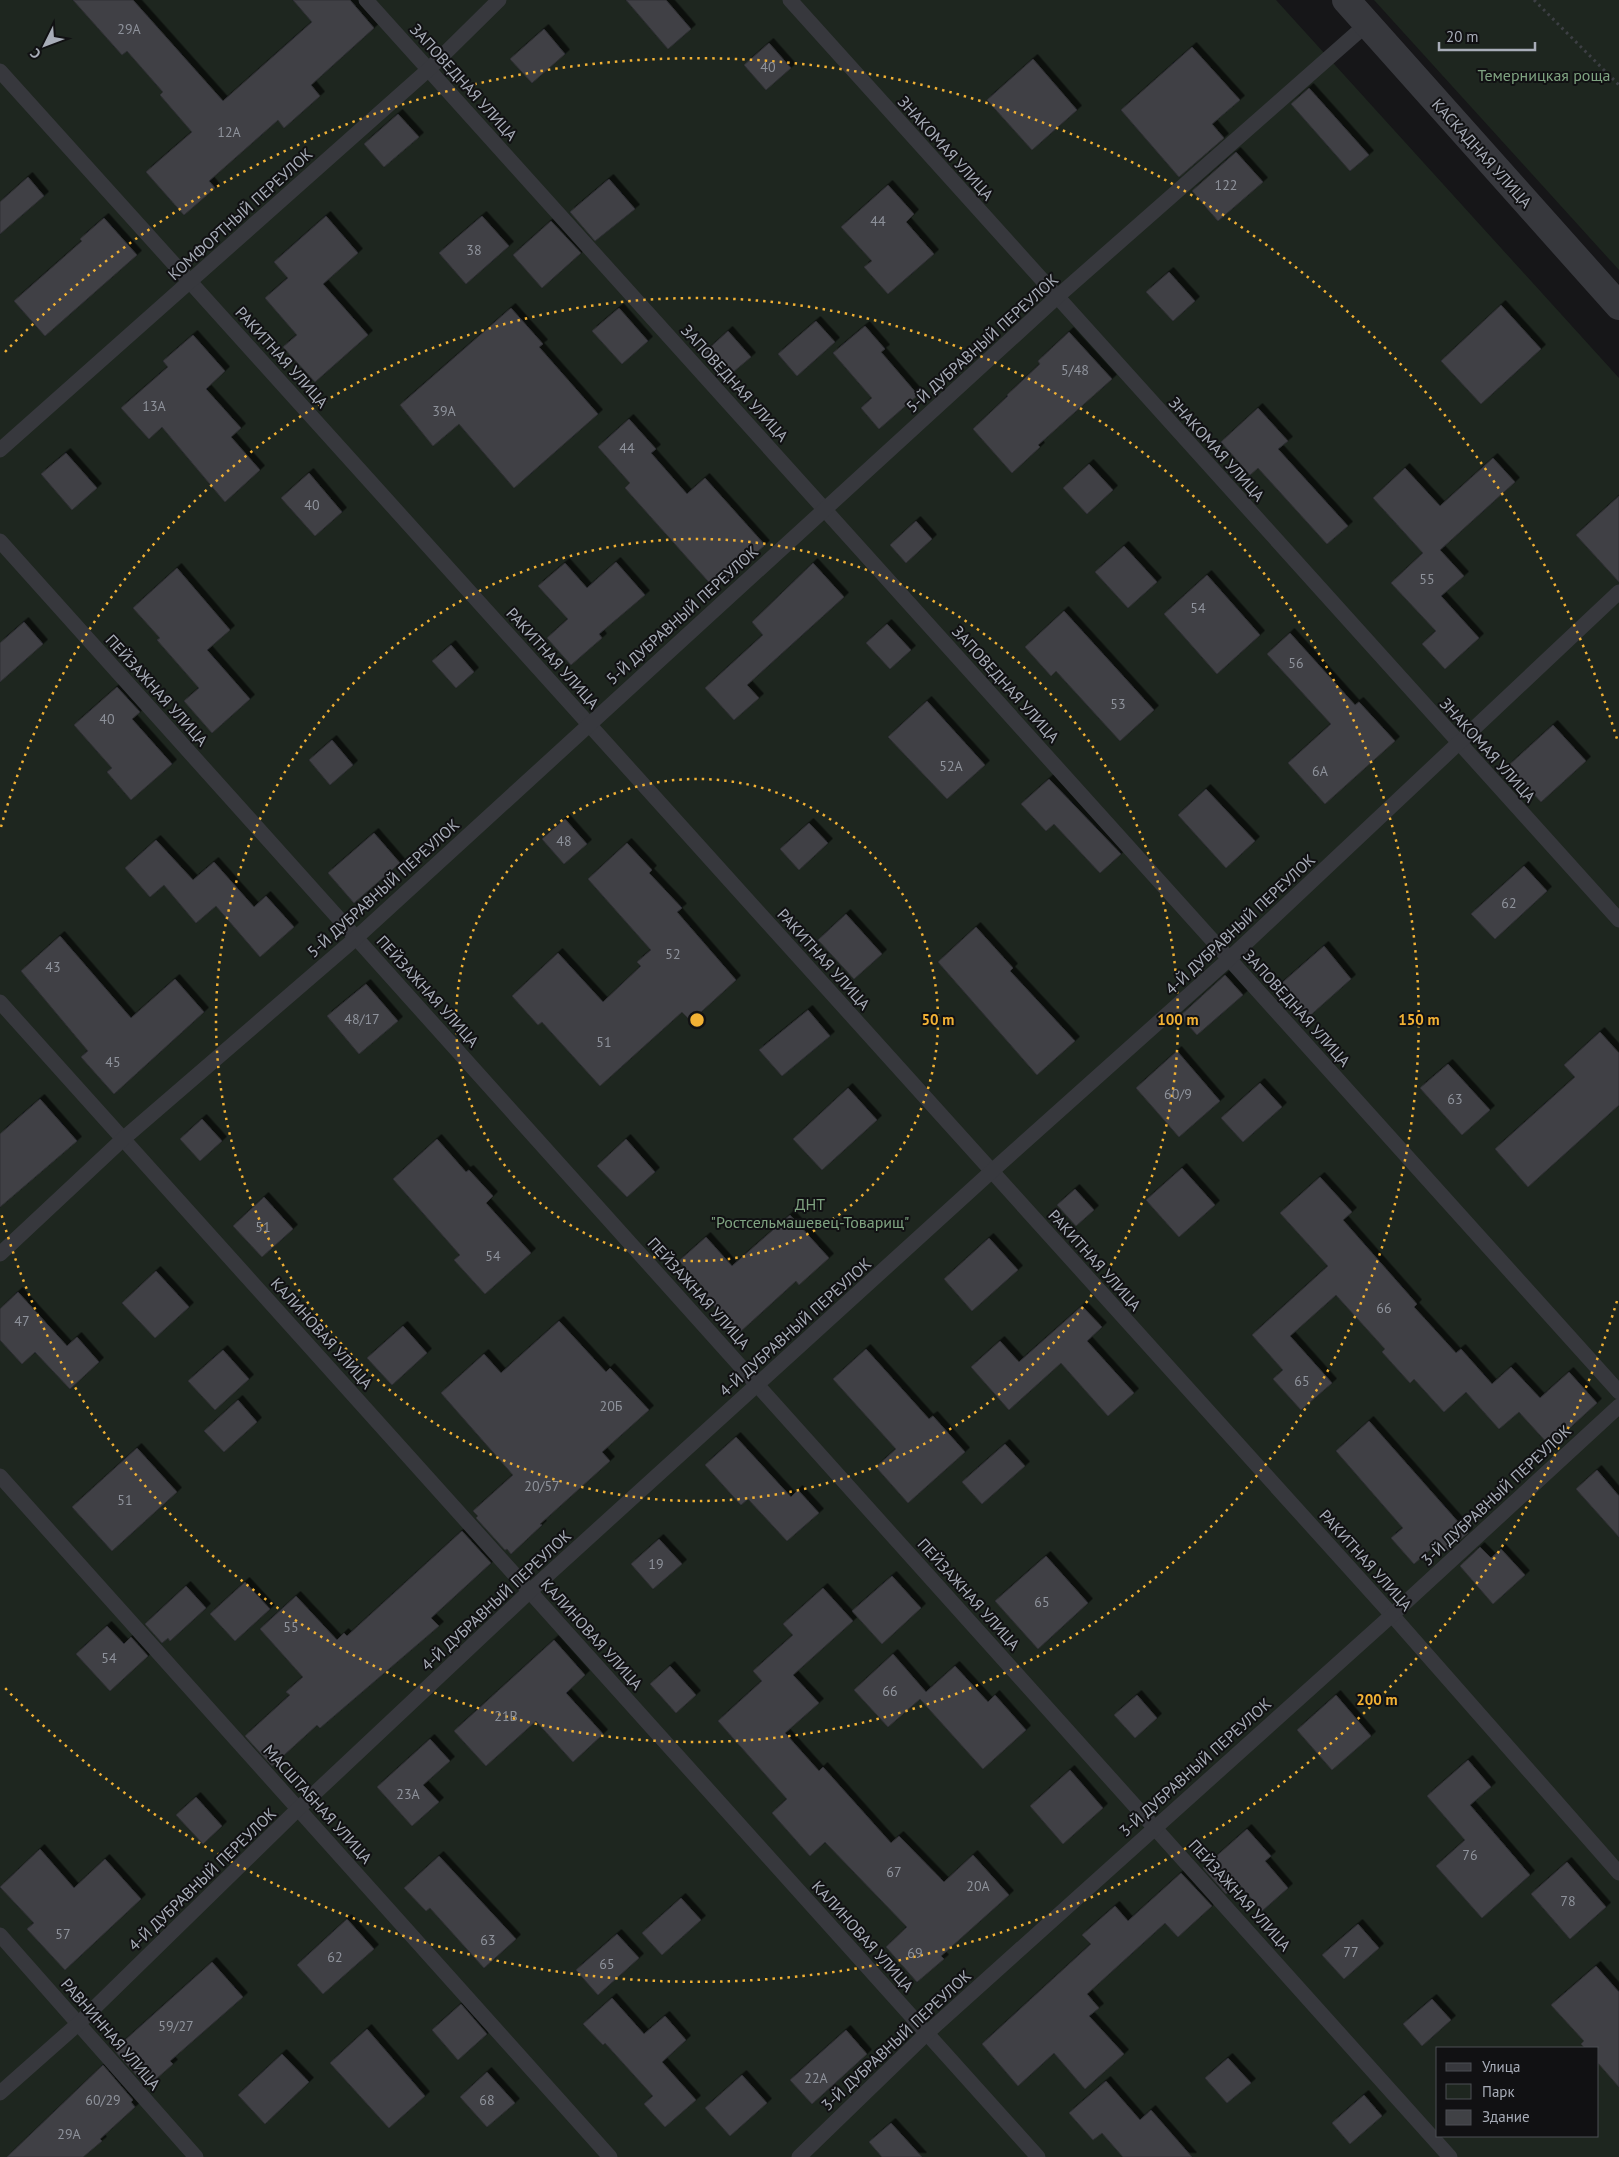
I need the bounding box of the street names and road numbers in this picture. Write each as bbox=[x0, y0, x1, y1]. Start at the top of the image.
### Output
street label: ЗАПОВЕДНАЯ УЛИЦА bbox=[406, 19, 522, 145]
street label: ЗНАКОМАЯ УЛИЦА bbox=[894, 92, 999, 205]
street label: КАСКАДНАЯ УЛИЦА bbox=[1428, 94, 1537, 212]
street label: КОМФОРТНЫЙ ПЕРЕУЛОК bbox=[163, 144, 317, 284]
street label: 5-Й ДУБРАВНЫЙ ПЕРЕУЛОК bbox=[902, 269, 1062, 417]
street label: РАКИТНАЯ УЛИЦА bbox=[231, 302, 333, 412]
street label: ЗАПОВЕДНАЯ УЛИЦА bbox=[677, 320, 793, 446]
street label: ЗНАКОМАЯ УЛИЦА bbox=[1165, 393, 1270, 506]
street label: 5-Й ДУБРАВНЫЙ ПЕРЕУЛОК bbox=[602, 541, 762, 689]
street label: РАКИТНАЯ УЛИЦА bbox=[502, 603, 604, 713]
street label: ЗАПОВЕДНАЯ УЛИЦА bbox=[948, 621, 1064, 747]
street label: ПЕЙЗАЖНАЯ УЛИЦА bbox=[102, 630, 213, 751]
street label: ЗНАКОМАЯ УЛИЦА bbox=[1436, 694, 1541, 807]
street label: 5-Й ДУБРАВНЫЙ ПЕРЕУЛОК bbox=[303, 814, 463, 962]
street label: 4-Й ДУБРАВНЫЙ ПЕРЕУЛОК bbox=[1161, 849, 1319, 999]
street label: РАКИТНАЯ УЛИЦА bbox=[773, 904, 875, 1014]
street label: ПЕЙЗАЖНАЯ УЛИЦА bbox=[373, 931, 484, 1052]
street label: ЗАПОВЕДНАЯ УЛИЦА bbox=[1239, 945, 1355, 1071]
street label: РАКИТНАЯ УЛИЦА bbox=[1044, 1205, 1146, 1315]
street label: ПЕЙЗАЖНАЯ УЛИЦА bbox=[644, 1233, 755, 1354]
street label: 4-Й ДУБРАВНЫЙ ПЕРЕУЛОК bbox=[715, 1253, 875, 1401]
street label: КАЛИНОВАЯ УЛИЦА bbox=[267, 1273, 378, 1393]
street label: 3-Й ДУБРАВНЫЙ ПЕРЕУЛОК bbox=[1417, 1420, 1575, 1570]
street label: РАКИТНАЯ УЛИЦА bbox=[1315, 1505, 1417, 1615]
street label: 4-Й ДУБРАВНЫЙ ПЕРЕУЛОК bbox=[417, 1525, 575, 1675]
street label: ПЕЙЗАЖНАЯ УЛИЦА bbox=[914, 1534, 1025, 1655]
street label: КАЛИНОВАЯ УЛИЦА bbox=[537, 1574, 648, 1694]
street label: 3-Й ДУБРАВНЫЙ ПЕРЕУЛОК bbox=[1115, 1693, 1275, 1841]
street label: МАСШТАБНАЯ УЛИЦА bbox=[259, 1740, 377, 1868]
street label: 4-Й ДУБРАВНЫЙ ПЕРЕУЛОК bbox=[124, 1803, 280, 1955]
street label: ПЕЙЗАЖНАЯ УЛИЦА bbox=[1185, 1835, 1296, 1956]
street label: КАЛИНОВАЯ УЛИЦА bbox=[808, 1876, 919, 1996]
street label: 3-Й ДУБРАВНЫЙ ПЕРЕУЛОК bbox=[817, 1965, 975, 2115]
street label: РАВНИННАЯ УЛИЦА bbox=[57, 1974, 165, 2094]

